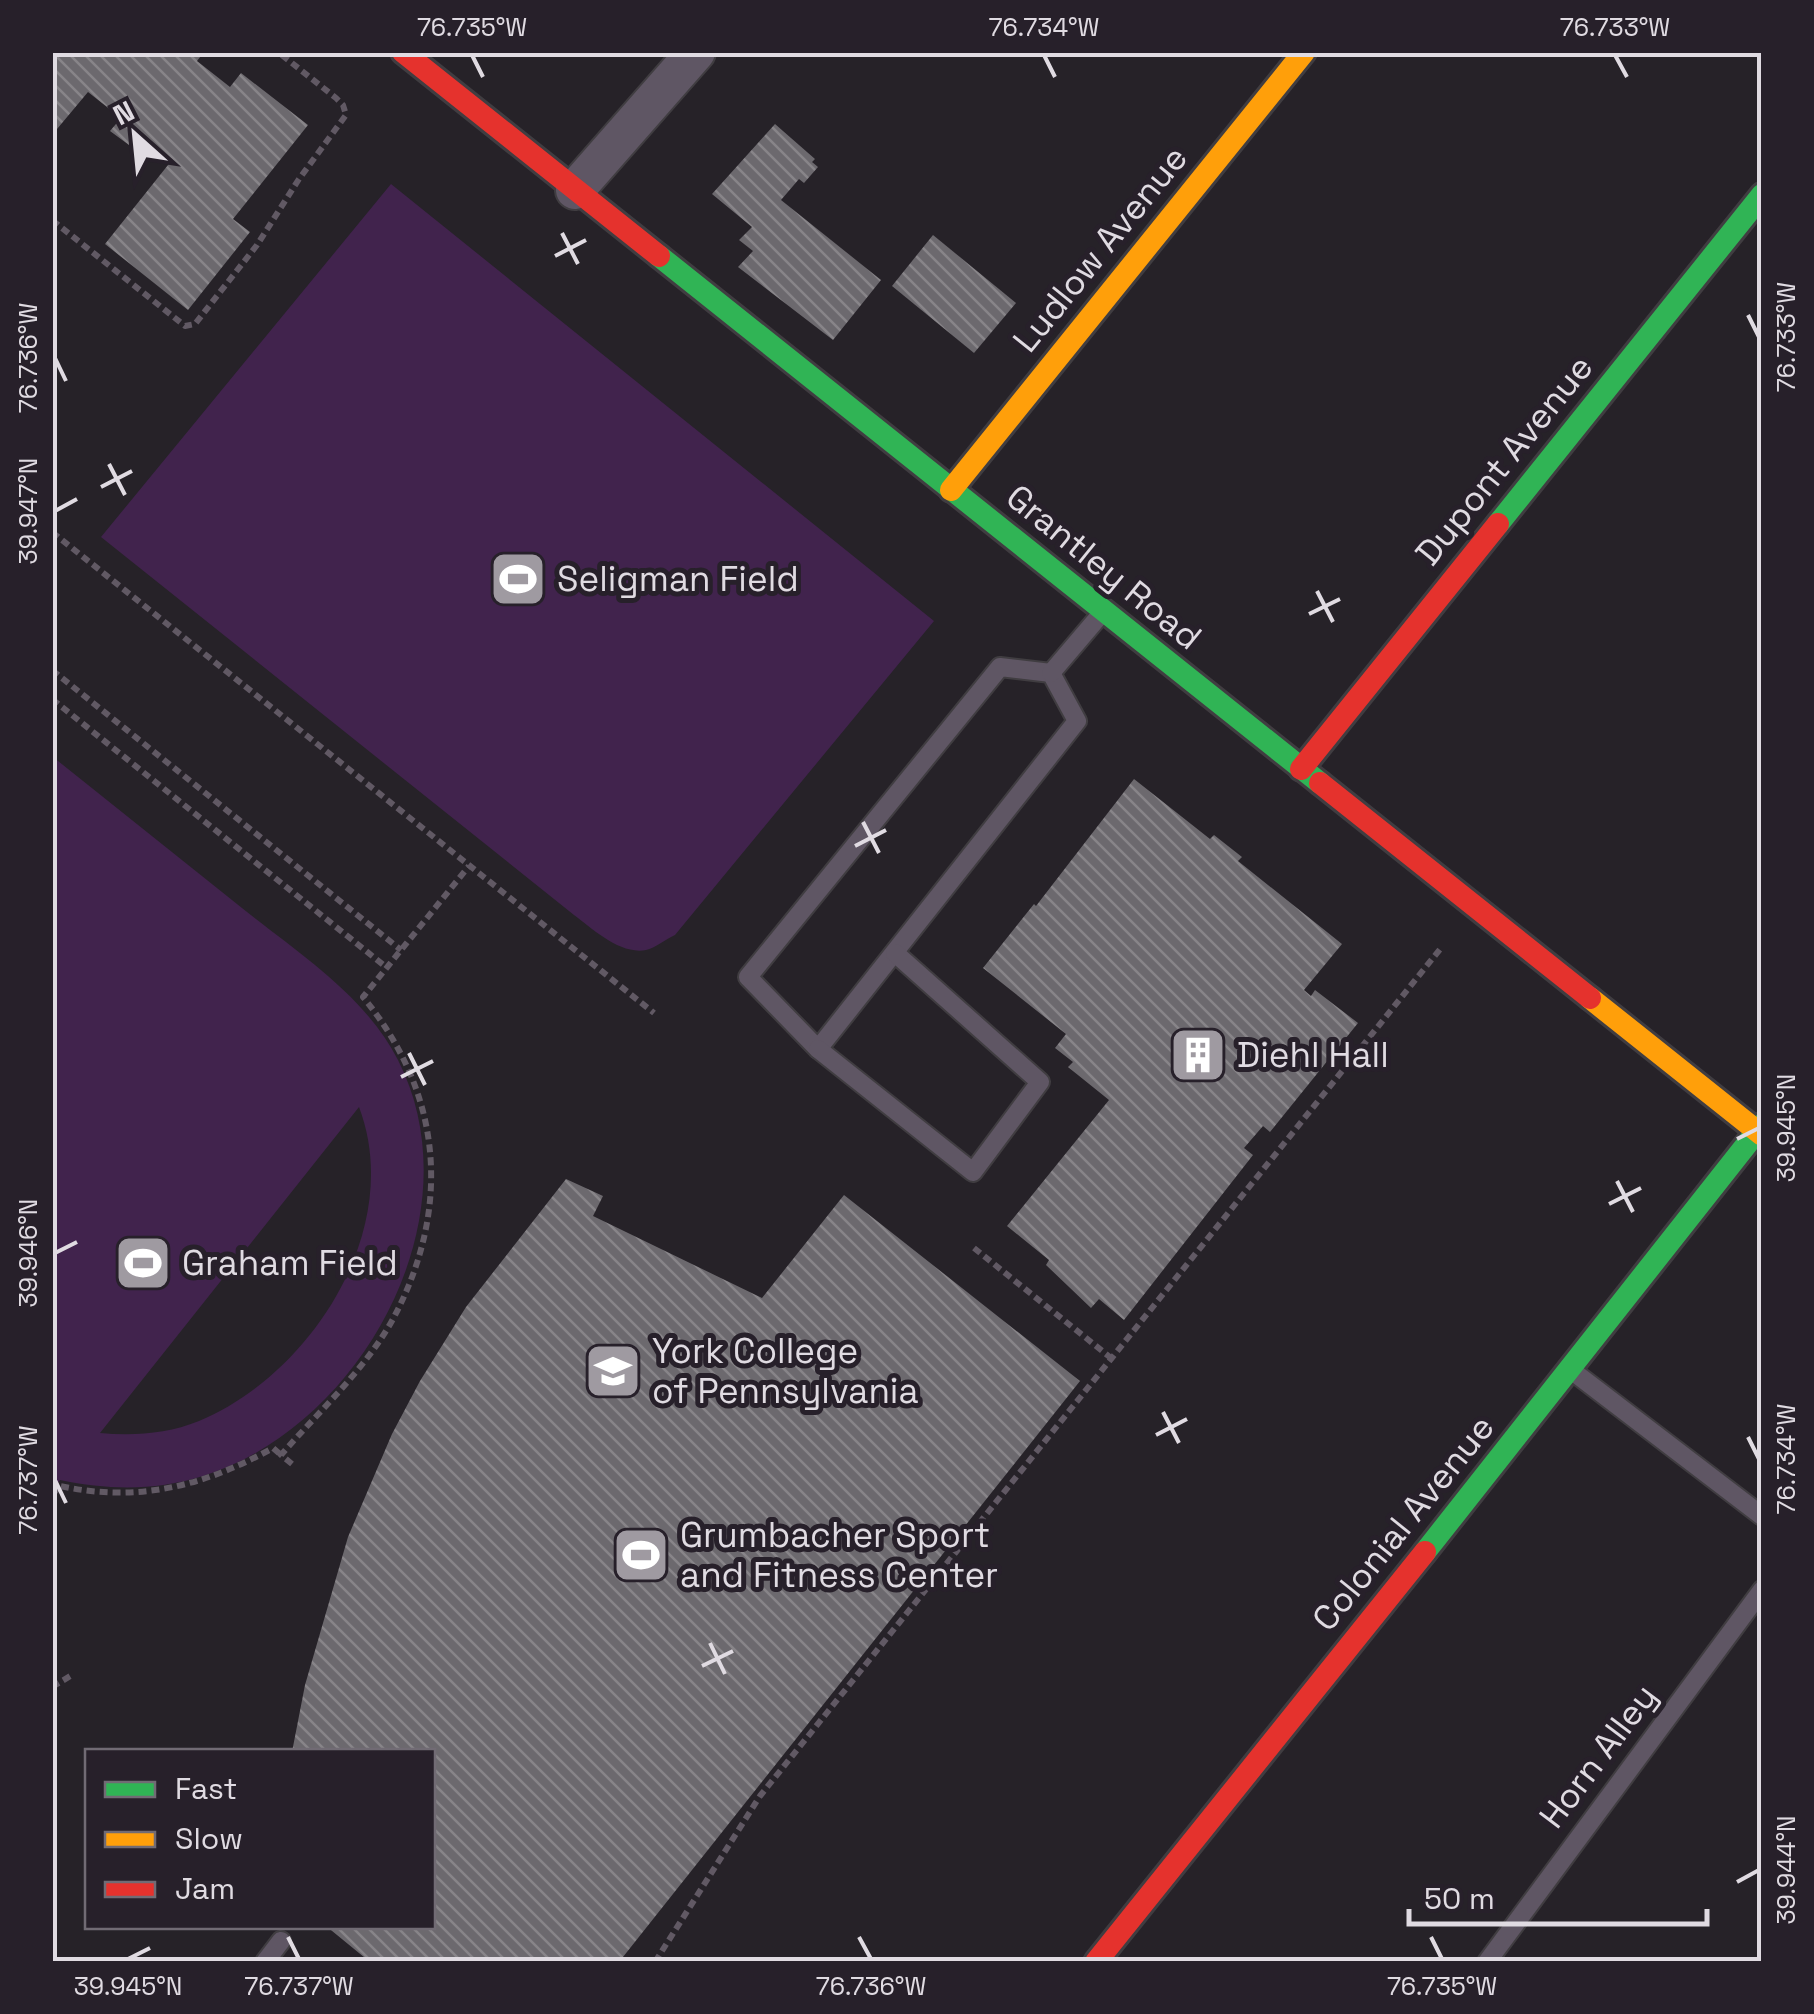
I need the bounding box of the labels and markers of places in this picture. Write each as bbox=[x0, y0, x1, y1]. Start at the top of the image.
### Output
sports icon: Seligman Field bbox=[488, 549, 548, 609]
place label: Seligman Field bbox=[557, 557, 799, 601]
building icon: Diehl Hall bbox=[1168, 1025, 1228, 1085]
place label: Diehl Hall bbox=[1237, 1033, 1389, 1077]
sports icon: Graham Field bbox=[113, 1233, 173, 1293]
place label: Graham Field bbox=[182, 1241, 398, 1285]
place label: York College of Pennsylvania bbox=[652, 1329, 919, 1413]
school or university icon: York College of Pennsylvania bbox=[583, 1341, 643, 1401]
place label: Grumbacher Sport and Fitness Center bbox=[680, 1513, 998, 1597]
sports icon: Grumbacher Sport and Fitness Center bbox=[611, 1525, 671, 1585]

